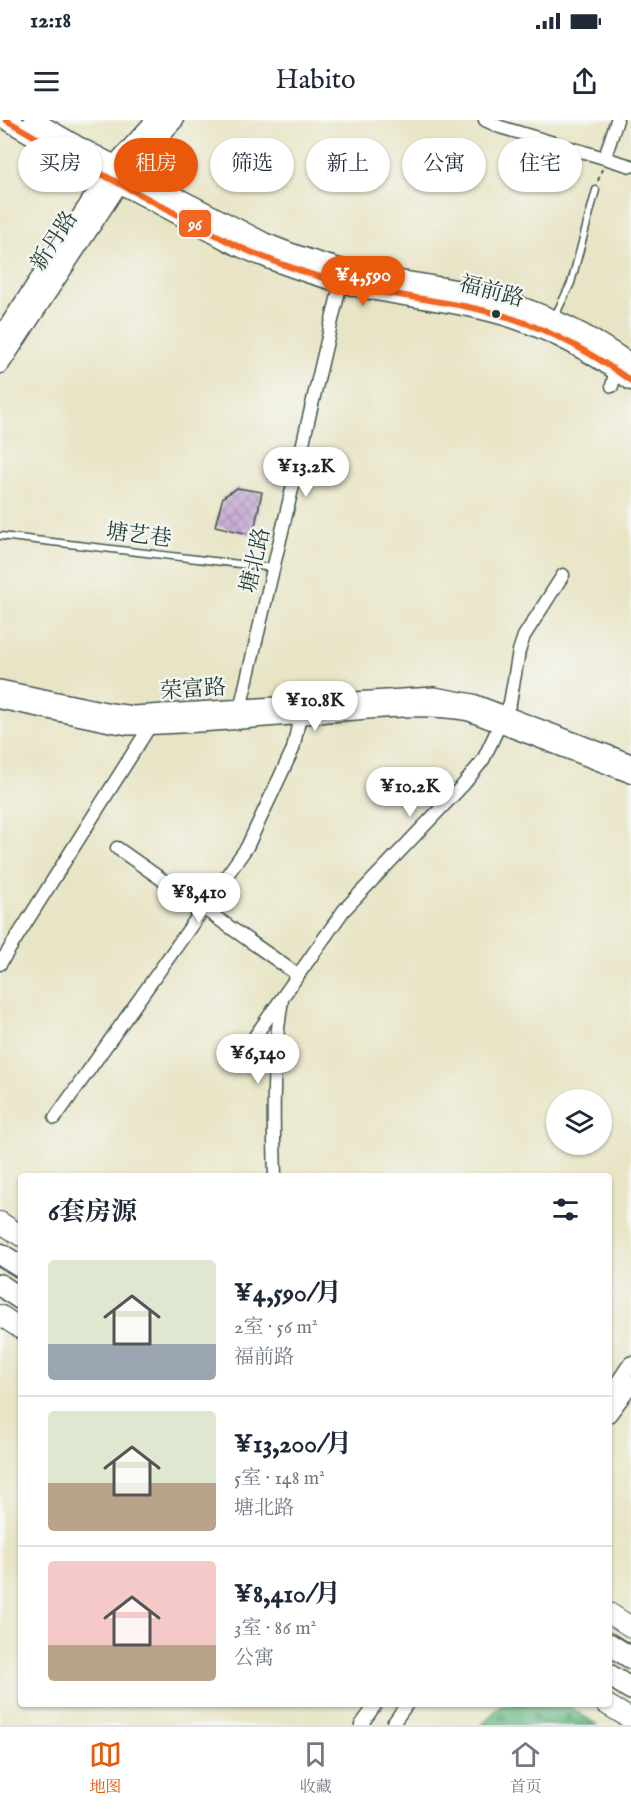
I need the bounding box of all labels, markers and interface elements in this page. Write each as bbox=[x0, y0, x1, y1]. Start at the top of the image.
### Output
text: 12:18 bbox=[30, 7, 71, 35]
text: Habito bbox=[275, 64, 356, 98]
icon: menu bbox=[30, 65, 63, 98]
icon: share bbox=[568, 65, 601, 98]
chip: 买房 bbox=[18, 138, 102, 192]
chip: 租房 bbox=[114, 138, 198, 192]
chip: 筛选 bbox=[210, 138, 294, 192]
chip: 新上 bbox=[306, 138, 390, 192]
chip: 公寓 bbox=[402, 138, 486, 192]
chip: 住宅 bbox=[498, 138, 582, 192]
street label: 新丹路 bbox=[25, 206, 84, 276]
line badge: 96 bbox=[178, 209, 212, 238]
text: 96 bbox=[187, 216, 203, 236]
pin: ¥4,590 bbox=[314, 256, 412, 307]
text: ¥4,590 bbox=[335, 263, 391, 288]
street label: 福前路 bbox=[456, 270, 527, 314]
unlabelled marker bbox=[490, 308, 502, 320]
pin: ¥13.2K bbox=[257, 447, 355, 498]
text: ¥13.2K bbox=[277, 454, 335, 479]
street label: 塘艺巷 bbox=[104, 518, 173, 554]
street label: 塘北路 bbox=[235, 525, 277, 596]
street label: 荣富路 bbox=[159, 674, 227, 706]
pin: ¥10.8K bbox=[266, 681, 364, 732]
text: ¥10.8K bbox=[286, 688, 344, 713]
pin: ¥10.2K bbox=[361, 767, 459, 818]
text: ¥10.2K bbox=[380, 774, 440, 799]
pin: ¥8,410 bbox=[150, 873, 248, 924]
text: ¥8,410 bbox=[171, 880, 227, 905]
pin: ¥6,140 bbox=[209, 1034, 307, 1085]
text: ¥6,140 bbox=[230, 1041, 286, 1066]
map controls bbox=[546, 1089, 612, 1155]
button: layers bbox=[546, 1089, 612, 1155]
icon: filters bbox=[549, 1193, 582, 1226]
text: 6套房源 bbox=[48, 1196, 137, 1229]
text: ¥4,590/月 bbox=[234, 1277, 342, 1310]
icon: home bbox=[96, 1284, 168, 1356]
text: 2室 · 56 m² bbox=[234, 1315, 318, 1340]
text: 福前路 bbox=[234, 1345, 294, 1370]
text: ¥13,200/月 bbox=[234, 1428, 352, 1461]
icon: home bbox=[96, 1435, 168, 1507]
text: 5室 · 148 m² bbox=[234, 1466, 325, 1491]
text: 塘北路 bbox=[234, 1496, 294, 1521]
text: ¥8,410/月 bbox=[234, 1578, 341, 1611]
icon: home bbox=[96, 1585, 168, 1657]
text: 3室 · 86 m² bbox=[234, 1616, 316, 1641]
text: 公寓 bbox=[234, 1646, 274, 1671]
tab: 地图 bbox=[89, 1738, 122, 1798]
tab: 收藏 bbox=[299, 1738, 332, 1798]
tab: 首页 bbox=[509, 1738, 542, 1798]

